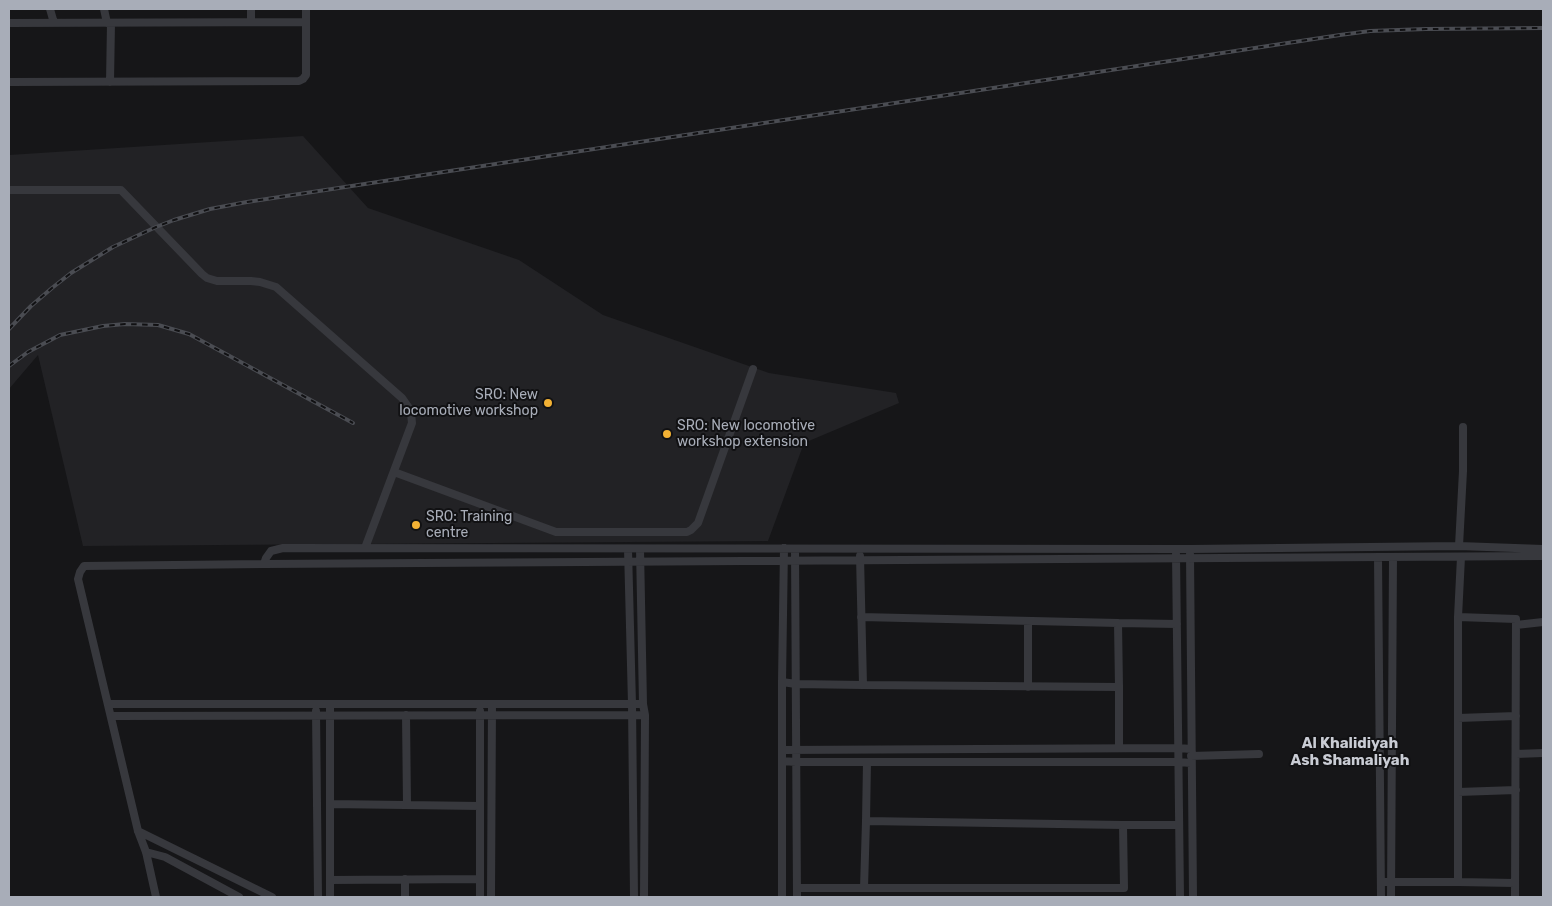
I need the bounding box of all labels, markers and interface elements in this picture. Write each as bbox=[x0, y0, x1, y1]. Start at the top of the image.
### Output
place label: SRO: New locomotive workshop bbox=[399, 387, 538, 420]
marker: SRO: New locomotive workshop bbox=[542, 397, 554, 409]
place label: SRO: New locomotive workshop extension bbox=[677, 418, 815, 451]
marker: SRO: New locomotive workshop extension bbox=[661, 428, 673, 440]
place label: SRO: Training centre bbox=[426, 509, 512, 542]
marker: SRO: Training centre bbox=[410, 519, 422, 531]
district label: Al Khalidiyah Ash Shamaliyah bbox=[1291, 735, 1409, 770]

